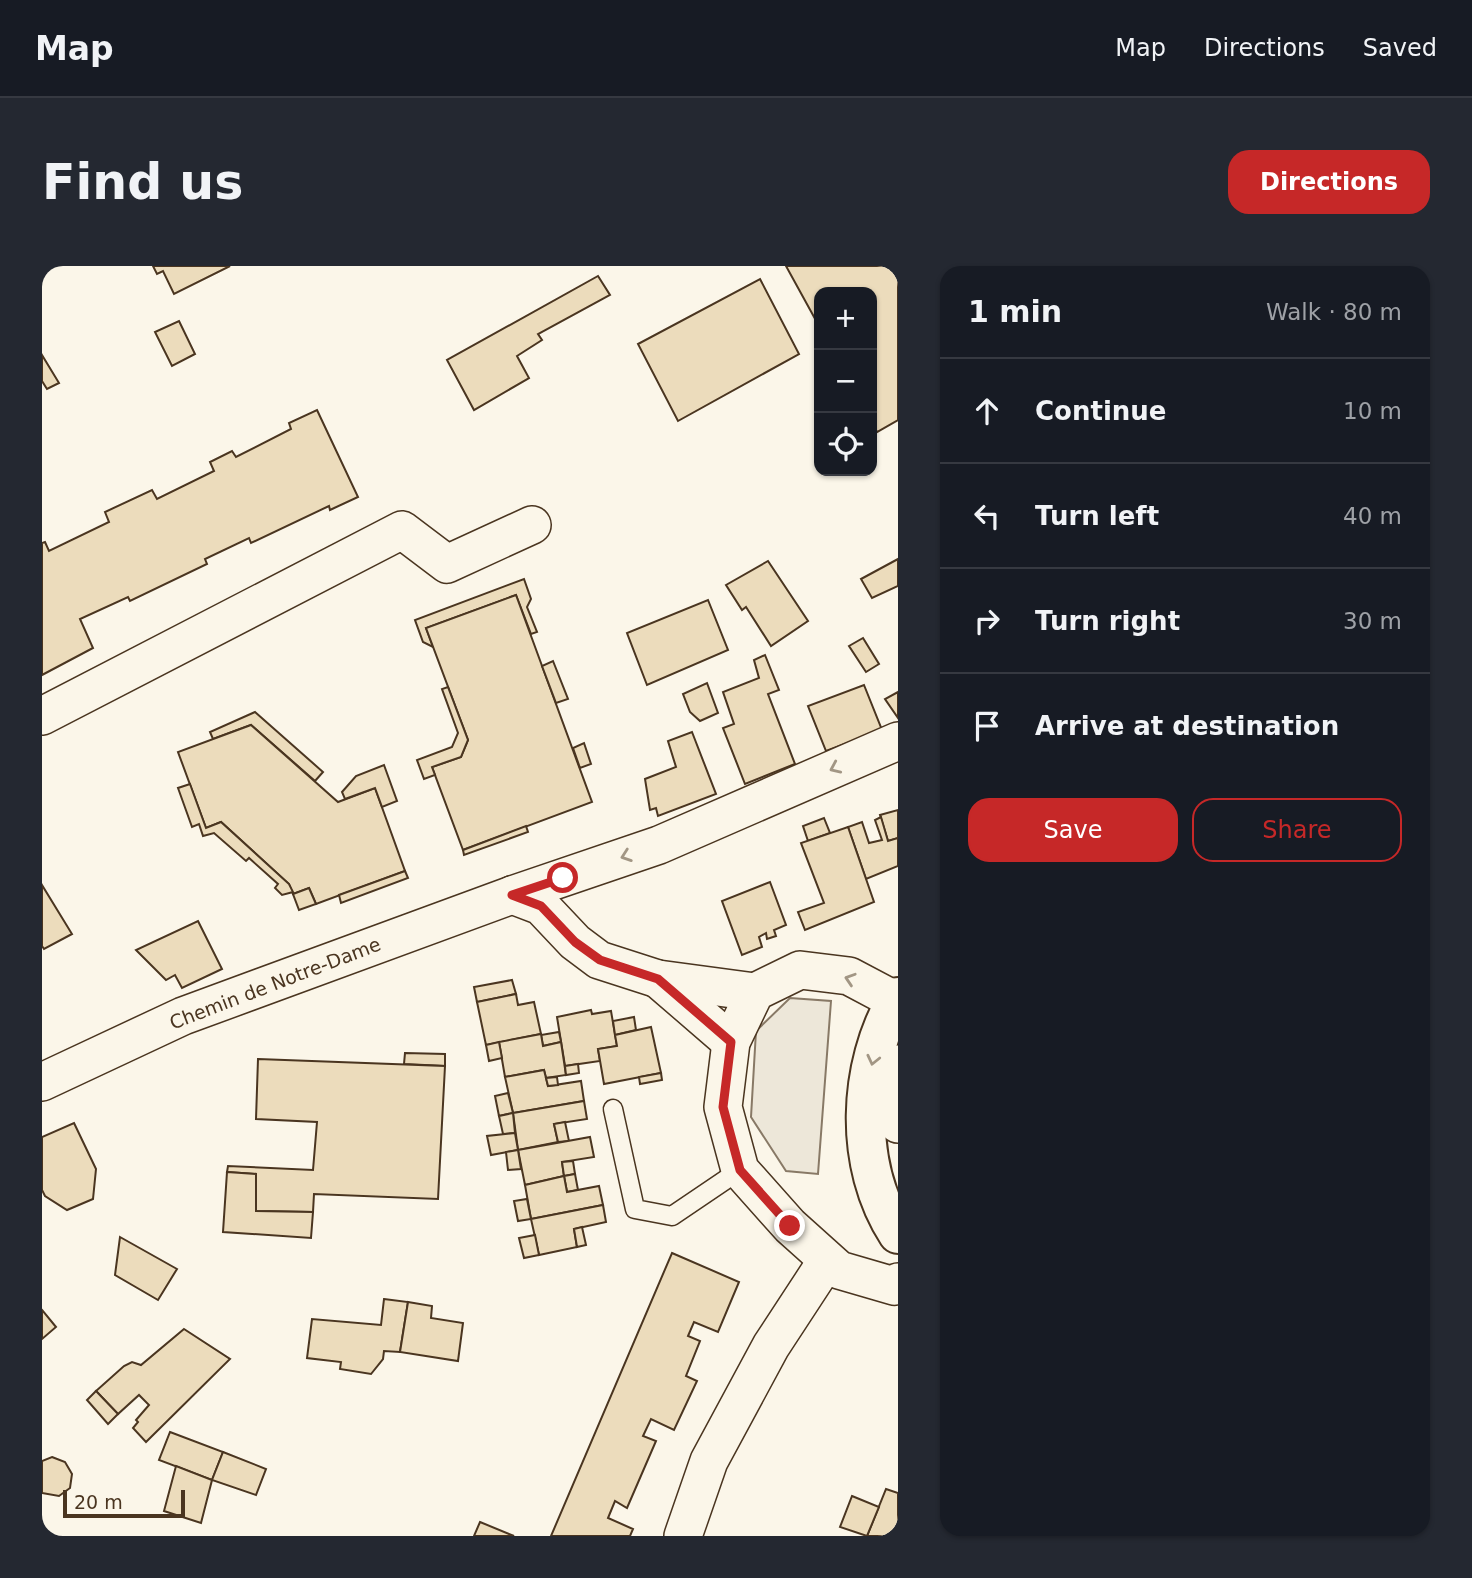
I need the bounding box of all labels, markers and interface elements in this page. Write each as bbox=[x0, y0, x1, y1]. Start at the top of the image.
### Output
text: Map bbox=[35, 29, 114, 68]
text: Map bbox=[1115, 34, 1166, 62]
text: Directions bbox=[1204, 34, 1325, 62]
text: Saved bbox=[1363, 34, 1437, 62]
button: Directions bbox=[1228, 150, 1430, 214]
text: Find us bbox=[42, 154, 243, 211]
map controls bbox=[814, 287, 877, 476]
button: + bbox=[814, 287, 877, 350]
text: 1 min bbox=[968, 294, 1062, 329]
text: Walk · 80 m bbox=[1266, 299, 1402, 325]
button: − bbox=[814, 350, 877, 413]
icon: ahead bbox=[968, 392, 1006, 430]
text: Continue bbox=[1035, 396, 1166, 426]
text: 10 m bbox=[1343, 398, 1402, 424]
button: locate bbox=[814, 413, 877, 476]
icon: left bbox=[968, 497, 1006, 535]
text: Turn left bbox=[1035, 501, 1159, 531]
text: 40 m bbox=[1343, 503, 1402, 529]
icon: right bbox=[968, 602, 1006, 640]
text: Turn right bbox=[1035, 606, 1180, 636]
text: 30 m bbox=[1343, 608, 1402, 634]
icon: arrive bbox=[968, 707, 1006, 745]
text: Arrive at destination bbox=[1035, 711, 1339, 741]
one-way arrow bbox=[830, 760, 843, 774]
button: Save bbox=[968, 798, 1178, 862]
button: Share bbox=[1192, 798, 1402, 862]
one-way arrow bbox=[620, 848, 632, 862]
route start bbox=[547, 862, 578, 893]
street label: Chemin de Notre-Dame bbox=[166, 933, 384, 1033]
one-way arrow bbox=[844, 972, 856, 987]
one-way arrow bbox=[867, 1054, 881, 1066]
route end bbox=[774, 1210, 805, 1241]
scale bar bbox=[63, 1487, 186, 1519]
text: 20 m bbox=[74, 1491, 123, 1513]

